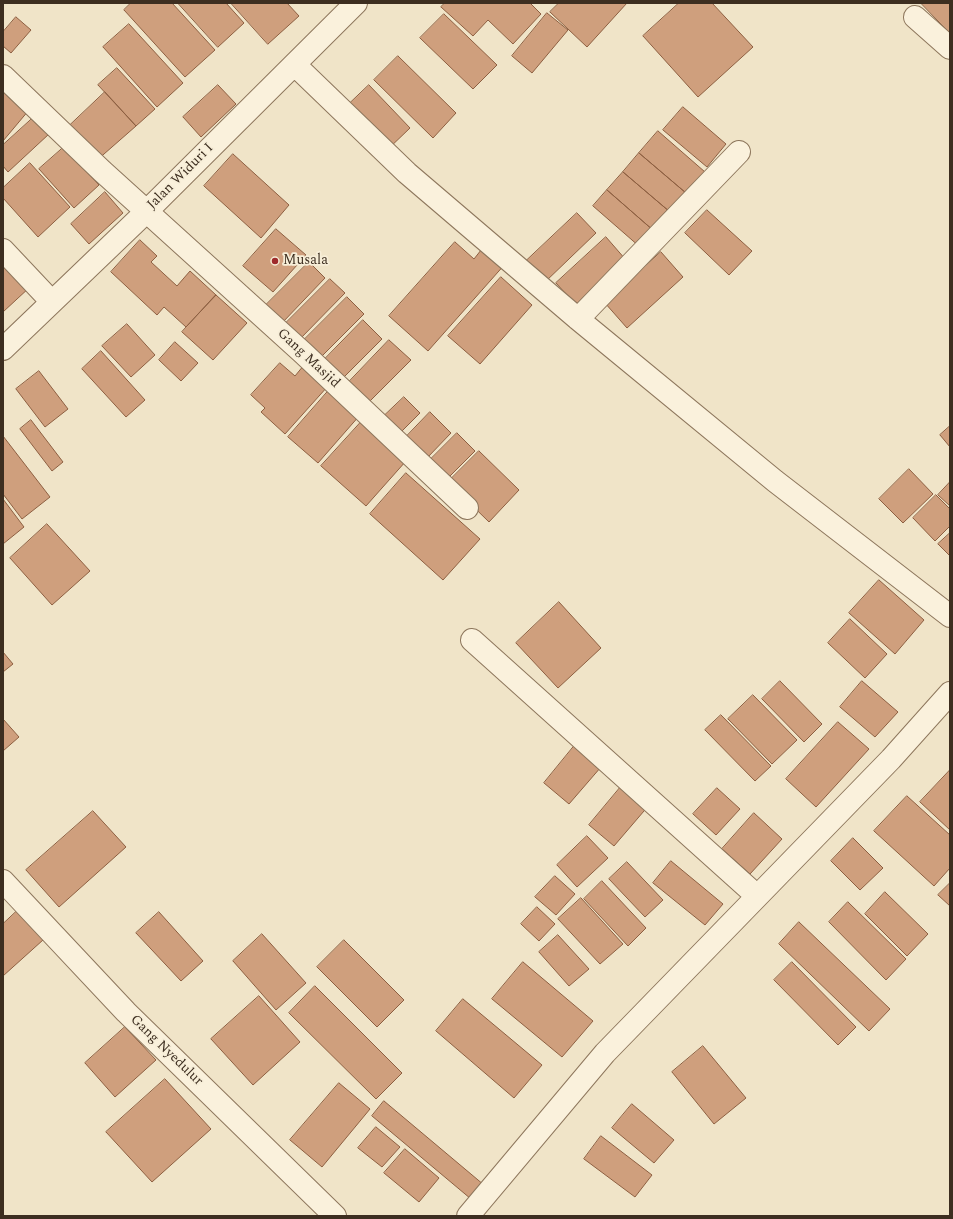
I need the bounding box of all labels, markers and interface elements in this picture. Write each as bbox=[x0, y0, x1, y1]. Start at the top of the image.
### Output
street label: Jalan Widuri I bbox=[144, 140, 218, 214]
place label: Musala bbox=[283, 253, 328, 269]
marker: Musala bbox=[270, 256, 280, 266]
street label: Gang Masjid bbox=[273, 326, 343, 392]
street label: Gang Nyedulur bbox=[126, 1012, 206, 1090]

